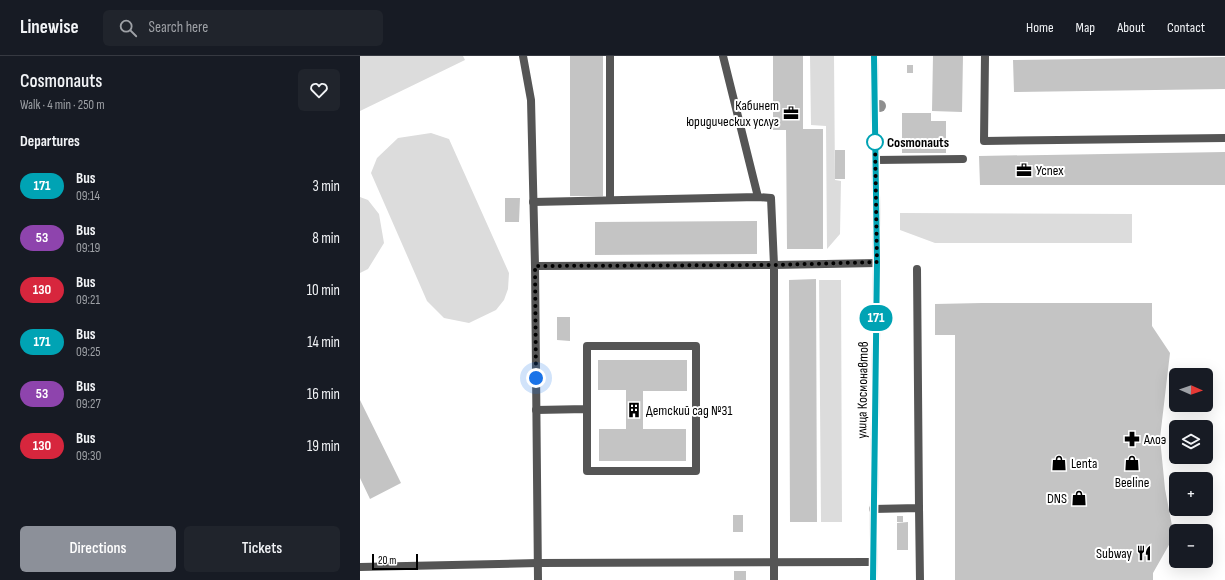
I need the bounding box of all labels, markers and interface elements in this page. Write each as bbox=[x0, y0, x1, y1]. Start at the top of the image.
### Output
search box bbox=[103, 10, 383, 46]
text: Linewise bbox=[20, 16, 79, 39]
icon: search bbox=[117, 17, 139, 39]
text: Search here bbox=[149, 18, 208, 37]
text: Home bbox=[1026, 19, 1054, 36]
text: Map bbox=[1076, 19, 1095, 36]
text: About bbox=[1117, 19, 1145, 36]
text: Contact bbox=[1167, 19, 1205, 36]
button: heart bbox=[298, 69, 340, 111]
text: Cosmonauts bbox=[20, 70, 102, 93]
text: Walk · 4 min · 250 m bbox=[20, 97, 105, 113]
place label: Кабинет юридических услуг bbox=[686, 97, 779, 130]
office icon: Кабинет юридических услуг bbox=[782, 104, 800, 122]
text: Departures bbox=[20, 132, 80, 151]
marker: Cosmonauts bbox=[866, 133, 884, 151]
place label: Cosmonauts bbox=[887, 134, 949, 151]
office icon: Успех bbox=[1015, 161, 1033, 179]
place label: Успех bbox=[1036, 162, 1064, 179]
text: Bus bbox=[76, 169, 95, 188]
text: 171 bbox=[33, 177, 51, 194]
text: 3 min bbox=[312, 177, 340, 196]
text: 09:14 bbox=[76, 188, 100, 204]
text: Bus bbox=[76, 221, 95, 240]
text: 53 bbox=[36, 229, 48, 246]
text: 8 min bbox=[312, 229, 340, 248]
text: 09:19 bbox=[76, 240, 100, 256]
text: Bus bbox=[76, 273, 95, 292]
text: 130 bbox=[33, 281, 51, 298]
text: 10 min bbox=[307, 281, 340, 300]
text: 09:21 bbox=[76, 292, 100, 308]
line badge: 171 bbox=[853, 305, 899, 331]
text: 171 bbox=[867, 309, 885, 326]
text: Bus bbox=[76, 325, 95, 344]
text: 171 bbox=[33, 333, 51, 350]
text: 14 min bbox=[307, 333, 340, 352]
street label: улица Космонавтов bbox=[853, 341, 872, 439]
text: 09:25 bbox=[76, 344, 101, 360]
your location bbox=[526, 368, 546, 388]
north arrow bbox=[1169, 368, 1213, 412]
map controls bbox=[1169, 368, 1213, 568]
text: Bus bbox=[76, 377, 95, 396]
text: 53 bbox=[36, 385, 48, 402]
text: 16 min bbox=[307, 385, 340, 404]
text: 09:27 bbox=[76, 396, 101, 412]
building icon: Детский сад №31 bbox=[625, 401, 643, 419]
place label: Детский сад №31 bbox=[646, 402, 732, 419]
button: layers bbox=[1169, 420, 1213, 464]
text: Bus bbox=[76, 429, 95, 448]
pharmacy icon: Алоэ bbox=[1123, 430, 1141, 448]
place label: Алоэ bbox=[1143, 431, 1166, 448]
text: 130 bbox=[33, 437, 51, 454]
text: 19 min bbox=[307, 437, 340, 456]
text: 09:30 bbox=[76, 448, 101, 464]
shop icon: Lenta bbox=[1050, 454, 1068, 472]
shop icon: Beeline bbox=[1123, 454, 1141, 472]
place label: Lenta bbox=[1071, 455, 1097, 472]
button: + bbox=[1169, 472, 1213, 516]
place label: Beeline bbox=[1115, 474, 1149, 491]
shop icon: DNS bbox=[1070, 489, 1088, 507]
place label: DNS bbox=[1047, 490, 1067, 507]
button: − bbox=[1169, 524, 1213, 568]
button: Directions bbox=[20, 526, 176, 572]
button: Tickets bbox=[184, 526, 340, 572]
restaurant icon: Subway bbox=[1135, 544, 1153, 562]
place label: Subway bbox=[1096, 545, 1133, 562]
scale bar bbox=[372, 552, 418, 571]
text: 20 m bbox=[378, 554, 396, 567]

